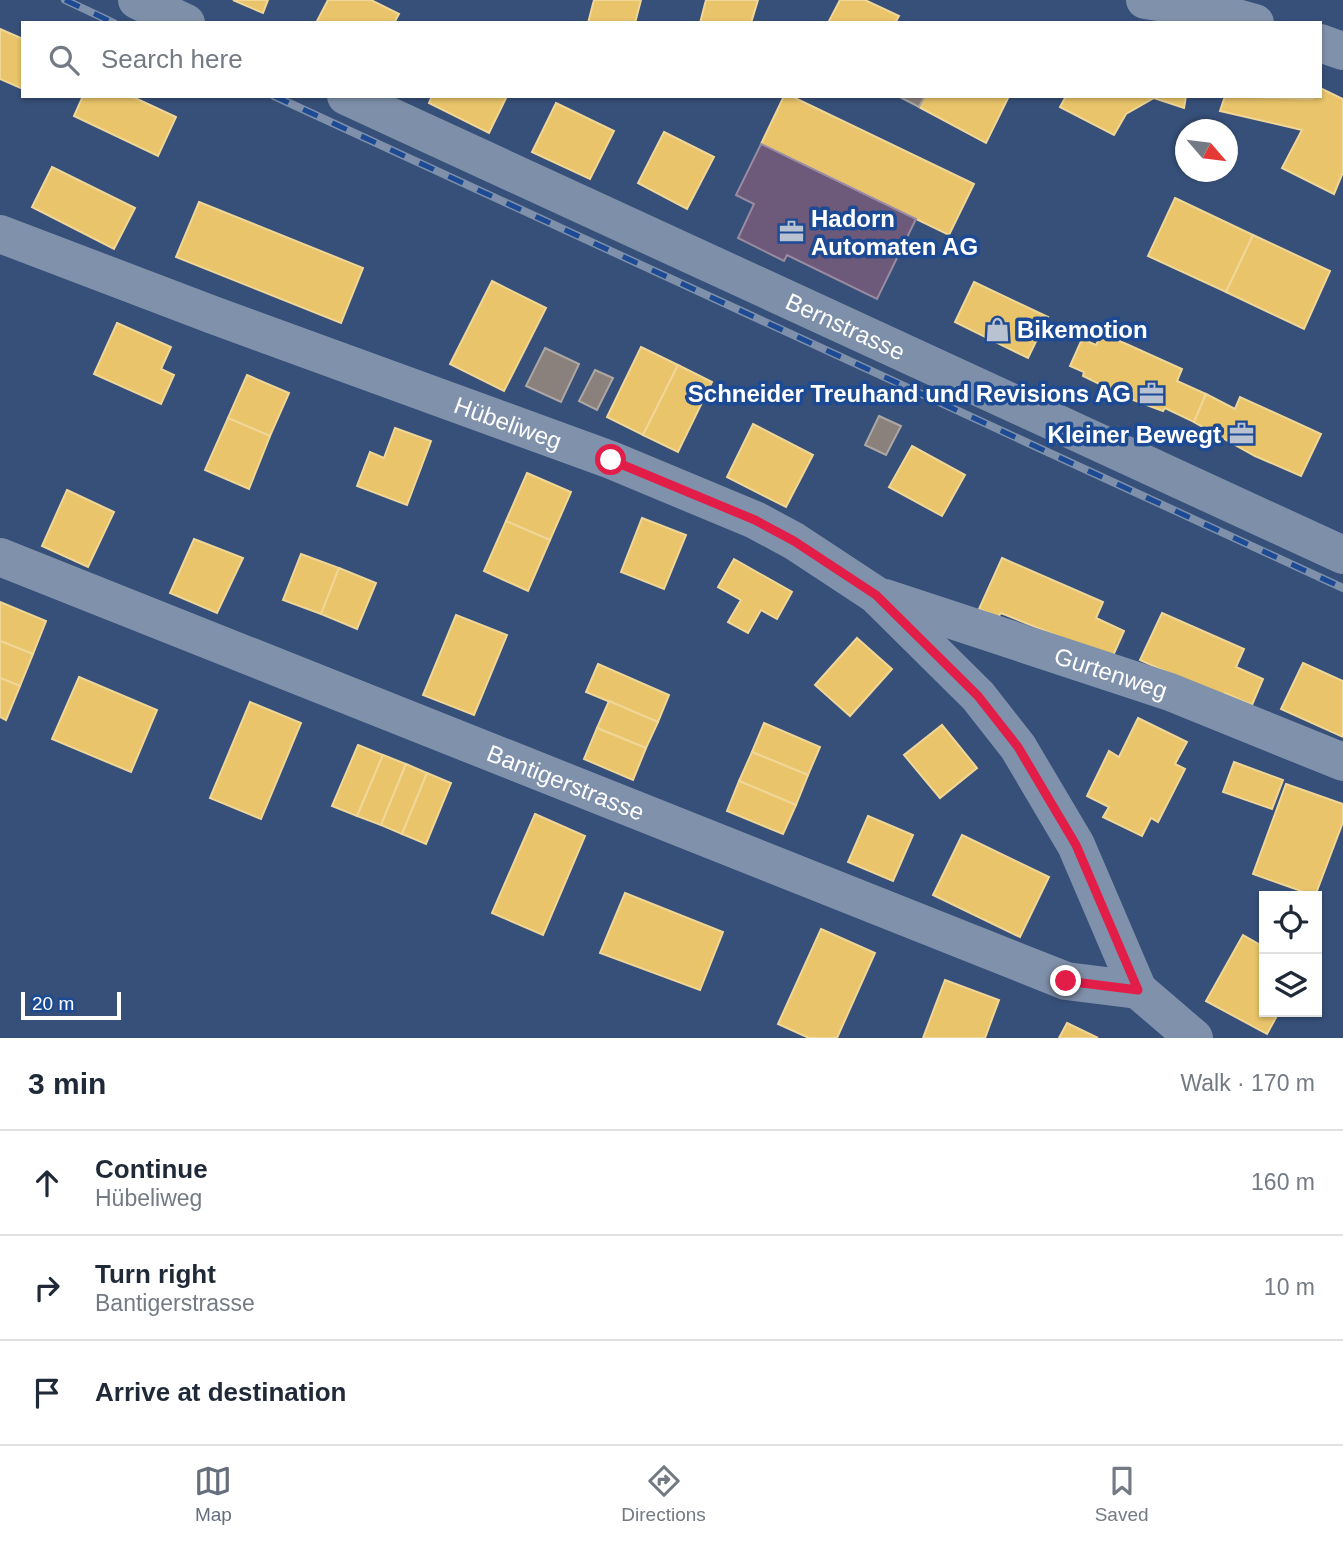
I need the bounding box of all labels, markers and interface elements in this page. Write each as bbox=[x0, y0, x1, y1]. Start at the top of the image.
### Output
search box bbox=[21, 21, 1322, 98]
icon: search bbox=[45, 41, 83, 79]
text: Search here bbox=[101, 44, 243, 74]
north arrow bbox=[1175, 119, 1238, 182]
place label: Hadorn Automaten AG bbox=[811, 205, 978, 260]
office icon: Hadorn Automaten AG bbox=[777, 218, 805, 246]
street label: Bernstrasse bbox=[782, 287, 909, 365]
shop icon: Bikemotion bbox=[983, 315, 1011, 343]
place label: Bikemotion bbox=[1017, 316, 1148, 343]
office icon: Schneider Treuhand und Revisions AG bbox=[1137, 379, 1165, 407]
place label: Schneider Treuhand und Revisions AG bbox=[688, 380, 1131, 407]
street label: Hübeliweg bbox=[451, 391, 565, 454]
office icon: Kleiner Bewegt bbox=[1227, 420, 1255, 448]
place label: Kleiner Bewegt bbox=[1048, 421, 1221, 448]
route start bbox=[595, 444, 626, 475]
street label: Gurtenweg bbox=[1051, 641, 1171, 704]
street label: Bantigerstrasse bbox=[483, 739, 648, 825]
map controls bbox=[1259, 891, 1322, 1017]
button: locate bbox=[1259, 891, 1322, 954]
button: layers bbox=[1259, 954, 1322, 1017]
route end bbox=[1050, 965, 1081, 996]
scale bar bbox=[21, 989, 121, 1021]
text: 20 m bbox=[32, 993, 74, 1014]
text: 3 min bbox=[28, 1067, 106, 1100]
text: Walk · 170 m bbox=[1180, 1070, 1315, 1096]
text: Continue bbox=[95, 1154, 208, 1184]
icon: ahead bbox=[28, 1164, 66, 1202]
text: 160 m bbox=[1251, 1169, 1315, 1195]
text: Hübeliweg bbox=[95, 1185, 202, 1211]
text: Turn right bbox=[95, 1259, 216, 1289]
icon: right bbox=[28, 1269, 66, 1307]
text: 10 m bbox=[1264, 1274, 1315, 1300]
text: Bantigerstrasse bbox=[95, 1290, 255, 1316]
icon: arrive bbox=[28, 1374, 66, 1412]
text: Arrive at destination bbox=[95, 1377, 346, 1407]
tab: Map bbox=[194, 1462, 232, 1526]
tab: Directions bbox=[621, 1462, 706, 1526]
tab: Saved bbox=[1095, 1462, 1149, 1526]

